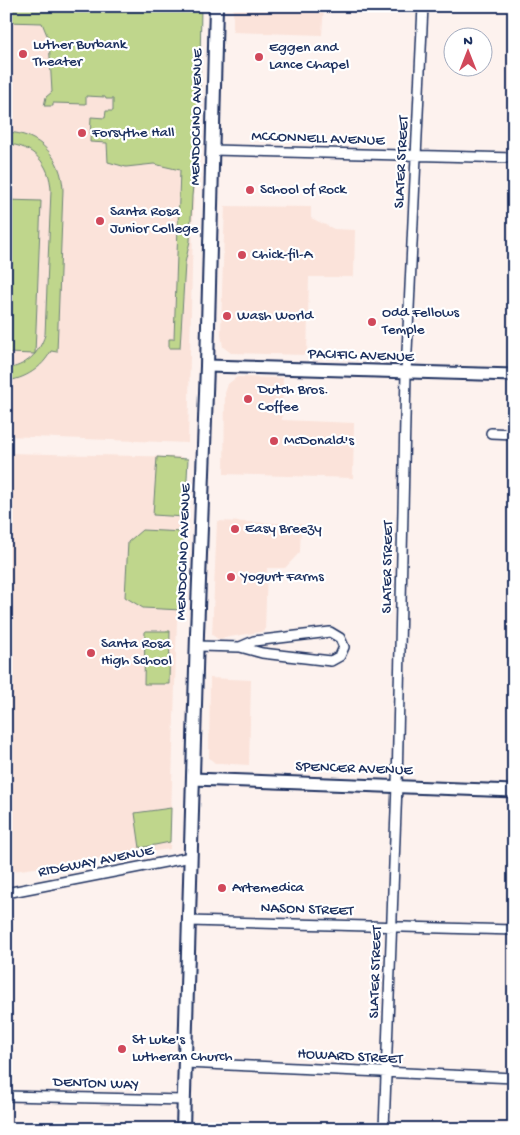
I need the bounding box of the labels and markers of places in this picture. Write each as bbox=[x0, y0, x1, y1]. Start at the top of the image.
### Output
place label: Luther Burbank Theater bbox=[32, 36, 128, 71]
place label: Eggen and Lance Chapel bbox=[269, 39, 349, 74]
marker: Luther Burbank Theater bbox=[17, 48, 29, 60]
marker: Eggen and Lance Chapel bbox=[253, 51, 265, 63]
place label: Forsythe Hall bbox=[91, 124, 175, 142]
marker: Forsythe Hall bbox=[76, 127, 88, 139]
place label: School of Rock bbox=[260, 181, 347, 199]
marker: School of Rock bbox=[244, 184, 256, 196]
place label: Santa Rosa Junior College bbox=[110, 203, 199, 238]
marker: Santa Rosa Junior College bbox=[94, 215, 106, 227]
place label: Chick-fil-A bbox=[252, 246, 314, 264]
marker: Chick-fil-A bbox=[236, 249, 248, 261]
place label: Odd Fellows Temple bbox=[381, 304, 460, 339]
place label: Wash World bbox=[237, 307, 314, 325]
marker: Wash World bbox=[221, 310, 233, 322]
marker: Odd Fellows Temple bbox=[366, 316, 378, 328]
place label: Dutch Bros. Coffee bbox=[257, 381, 329, 416]
marker: Dutch Bros. Coffee bbox=[242, 393, 254, 405]
place label: McDonald's bbox=[284, 432, 354, 450]
marker: McDonald's bbox=[268, 435, 280, 447]
place label: Easy Breezy bbox=[245, 520, 322, 538]
marker: Easy Breezy bbox=[229, 523, 241, 535]
place label: Yogurt Farms bbox=[239, 568, 324, 586]
marker: Yogurt Farms bbox=[225, 571, 237, 583]
place label: Santa Rosa High School bbox=[101, 635, 172, 670]
marker: Santa Rosa High School bbox=[85, 647, 97, 659]
place label: Artemedica bbox=[232, 879, 305, 897]
marker: Artemedica bbox=[216, 882, 228, 894]
place label: St Luke's Lutheran Church bbox=[132, 1031, 232, 1066]
marker: St Luke's Lutheran Church bbox=[116, 1043, 128, 1055]

